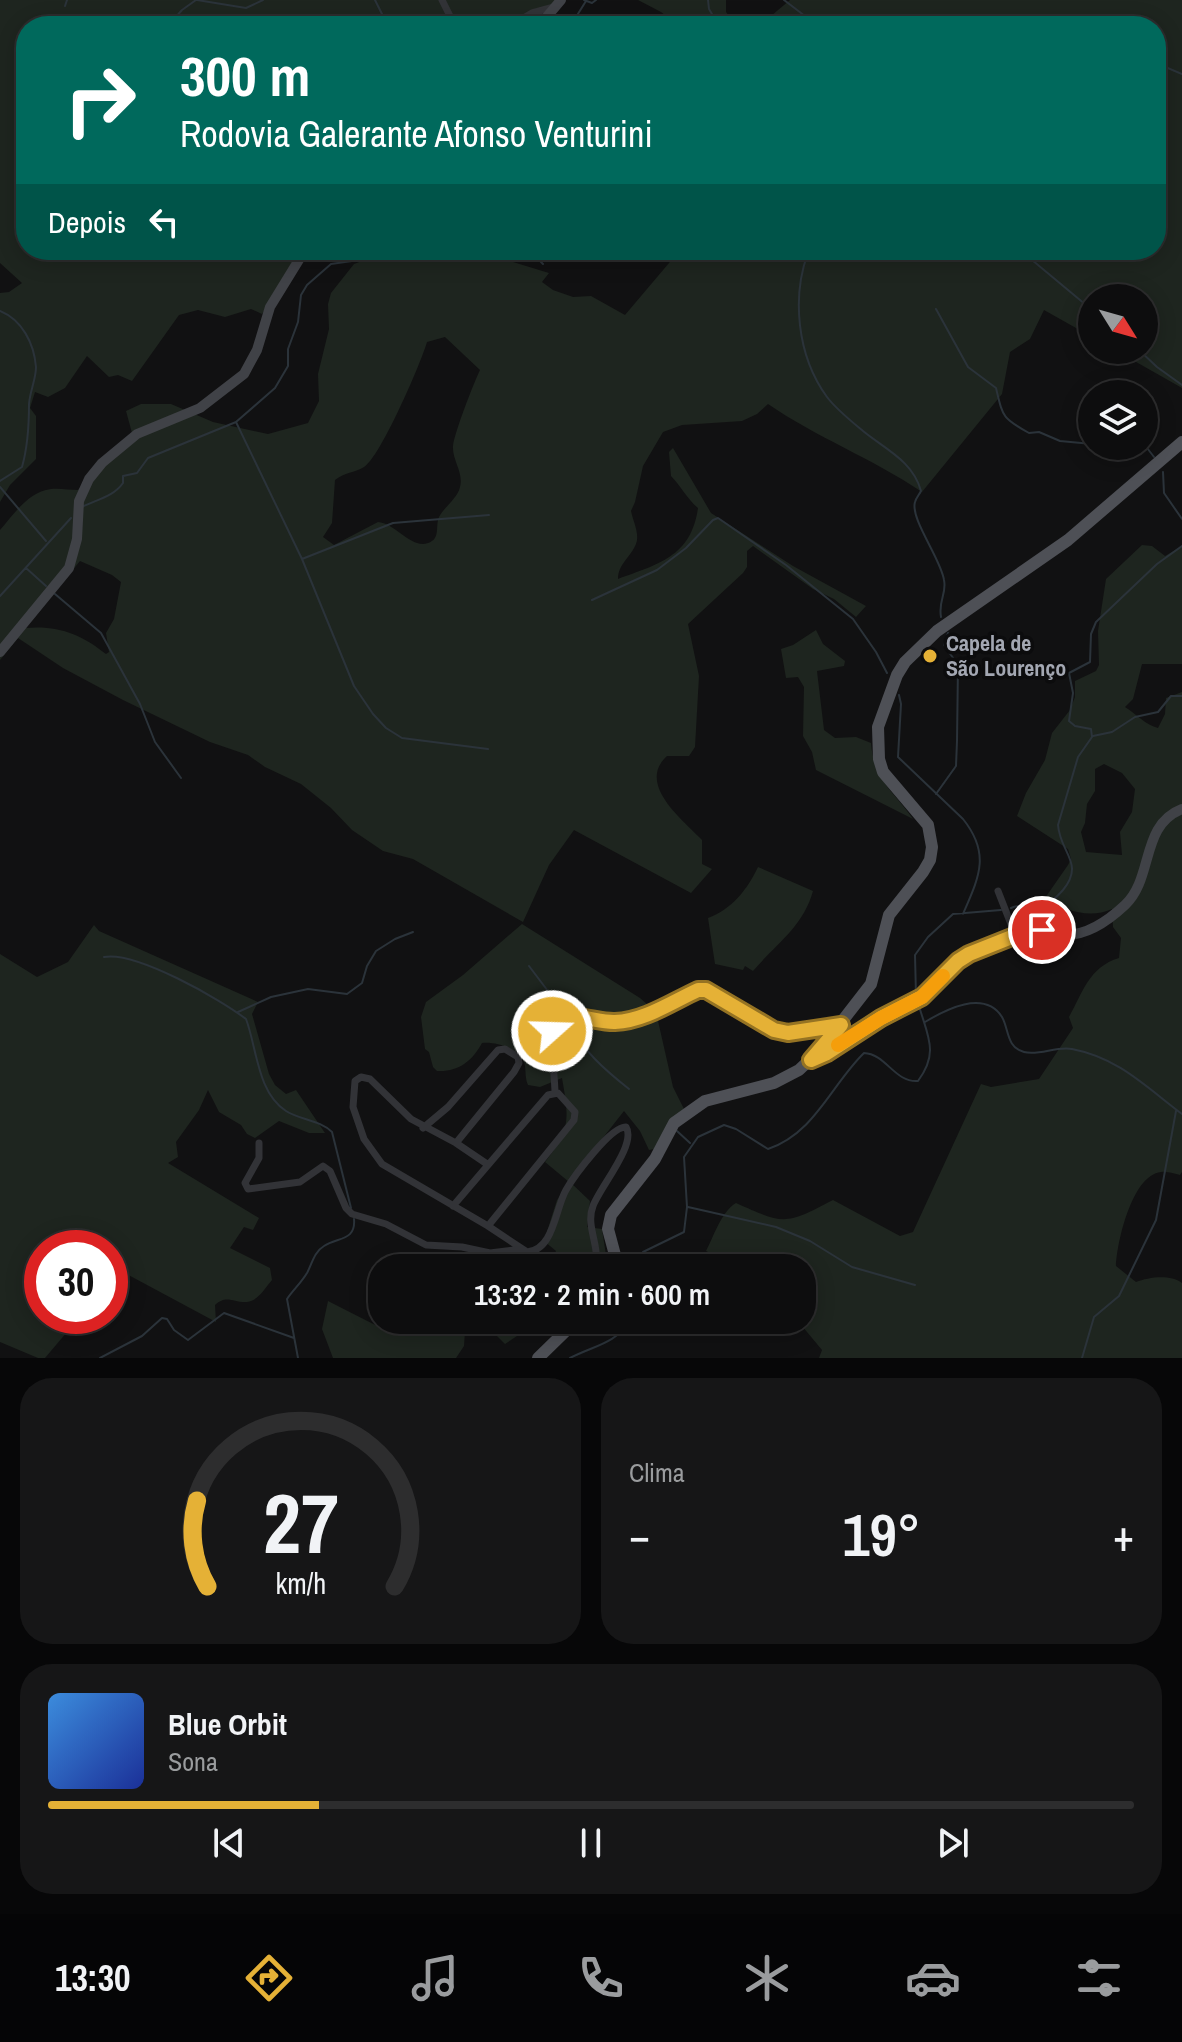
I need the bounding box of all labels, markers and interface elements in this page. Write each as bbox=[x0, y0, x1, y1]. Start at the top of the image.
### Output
text: 300 m bbox=[180, 38, 310, 113]
icon: right bbox=[48, 48, 152, 152]
text: Rodovia Galerante Afonso Venturini bbox=[180, 110, 653, 158]
icon: left bbox=[142, 200, 186, 244]
text: Depois bbox=[48, 202, 126, 242]
north arrow bbox=[1078, 284, 1158, 364]
map controls bbox=[1078, 284, 1158, 460]
button: layers bbox=[1078, 380, 1158, 460]
place label: Capela de São Lourenço bbox=[946, 628, 1066, 683]
marker: Capela de São Lourenço bbox=[921, 647, 939, 665]
pin bbox=[1008, 896, 1076, 964]
icon: arrive bbox=[1020, 908, 1064, 952]
position arrow bbox=[510, 989, 594, 1073]
speed limit sign: 30 bbox=[24, 1230, 128, 1334]
text: 13:32 · 2 min · 600 m bbox=[474, 1274, 710, 1314]
text: Clima bbox=[629, 1455, 685, 1490]
text: 27 bbox=[263, 1467, 338, 1579]
text: 19° bbox=[842, 1494, 921, 1575]
text: − bbox=[629, 1505, 650, 1565]
text: + bbox=[1113, 1505, 1134, 1565]
text: km/h bbox=[275, 1564, 326, 1603]
text: Blue Orbit bbox=[168, 1704, 287, 1744]
text: Sona bbox=[168, 1744, 218, 1779]
icon: previous bbox=[207, 1821, 251, 1865]
icon: pause bbox=[569, 1821, 613, 1865]
icon: next bbox=[931, 1821, 975, 1865]
icon: directions bbox=[241, 1950, 297, 2006]
icon: music bbox=[407, 1950, 463, 2006]
icon: phone bbox=[573, 1950, 629, 2006]
icon: climate bbox=[739, 1950, 795, 2006]
icon: car bbox=[905, 1950, 961, 2006]
icon: filters bbox=[1071, 1950, 1127, 2006]
text: 13:30 bbox=[55, 1954, 131, 2002]

